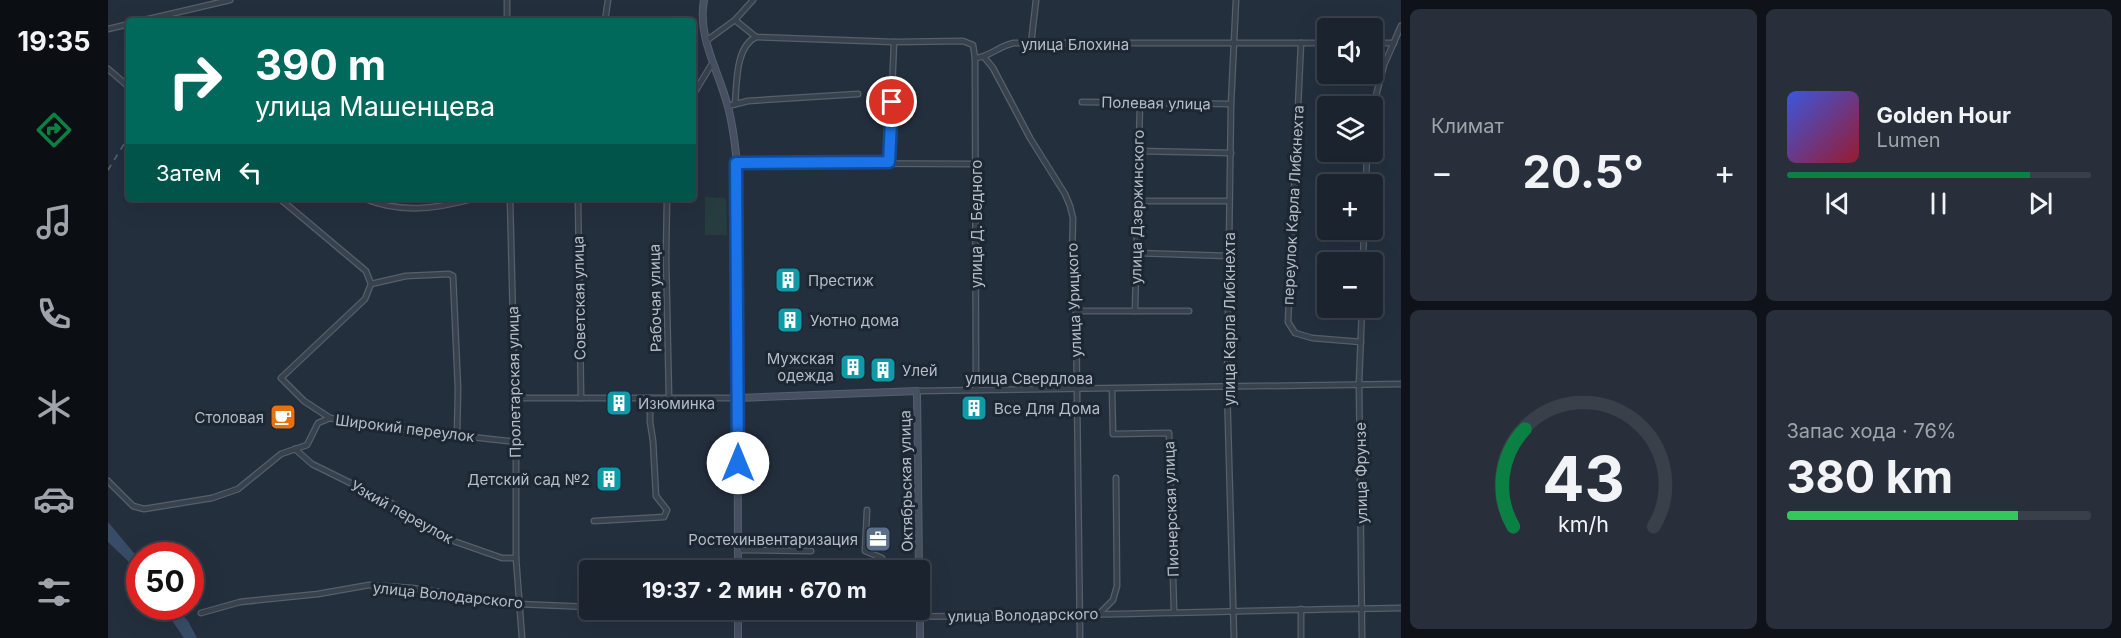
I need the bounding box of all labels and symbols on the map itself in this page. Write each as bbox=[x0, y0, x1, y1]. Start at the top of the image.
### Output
street label: улица Блохина bbox=[1021, 35, 1129, 54]
pin bbox=[866, 76, 917, 127]
street label: Полевая улица bbox=[1101, 93, 1211, 113]
street label: переулок Карла Либкнехта bbox=[1278, 105, 1308, 305]
street label: улица Дзержинского bbox=[1126, 130, 1148, 284]
street label: улица Д. Бедного bbox=[967, 160, 986, 288]
street label: улица Карла Либкнехта bbox=[1220, 232, 1239, 406]
street label: Советская улица bbox=[568, 236, 590, 360]
street label: улица Урицкого bbox=[1063, 242, 1085, 358]
street label: Рабочая улица bbox=[645, 244, 665, 352]
building icon: Престиж bbox=[773, 265, 803, 295]
place label: Престиж bbox=[808, 271, 874, 290]
building icon: Уютно дома bbox=[775, 305, 805, 335]
street label: Пролетарская улица bbox=[503, 306, 525, 458]
place label: Уютно дома bbox=[810, 311, 899, 330]
place label: Мужская одежда bbox=[767, 349, 834, 385]
building icon: Мужская одежда bbox=[838, 352, 868, 382]
building icon: Улей bbox=[868, 355, 898, 385]
place label: Улей bbox=[902, 361, 938, 380]
street label: улица Свердлова bbox=[965, 369, 1093, 388]
building icon: Изюминка bbox=[604, 388, 634, 418]
building icon: Все Для Дома bbox=[959, 393, 989, 423]
place label: Изюминка bbox=[638, 394, 715, 413]
place label: Все Для Дома bbox=[994, 399, 1100, 418]
cafe icon: Столовая bbox=[268, 402, 298, 432]
place label: Столовая bbox=[194, 408, 264, 427]
street label: Широкий переулок bbox=[334, 410, 476, 446]
street label: Октябрьская улица bbox=[895, 410, 917, 552]
street label: улица Фрунзе bbox=[1351, 422, 1371, 524]
position arrow bbox=[706, 431, 770, 495]
street label: Пионерская улица bbox=[1159, 441, 1183, 577]
building icon: Детский сад №2 bbox=[594, 464, 624, 494]
place label: Детский сад №2 bbox=[467, 470, 590, 489]
street label: Узкий переулок bbox=[347, 476, 457, 548]
office icon: Ростехинвентаризация bbox=[863, 524, 893, 554]
place label: Ростехинвентаризация bbox=[688, 530, 858, 549]
speed limit sign: 50 bbox=[126, 542, 204, 620]
street label: улица Володарского bbox=[372, 578, 524, 612]
street label: улица Володарского bbox=[947, 604, 1099, 626]

